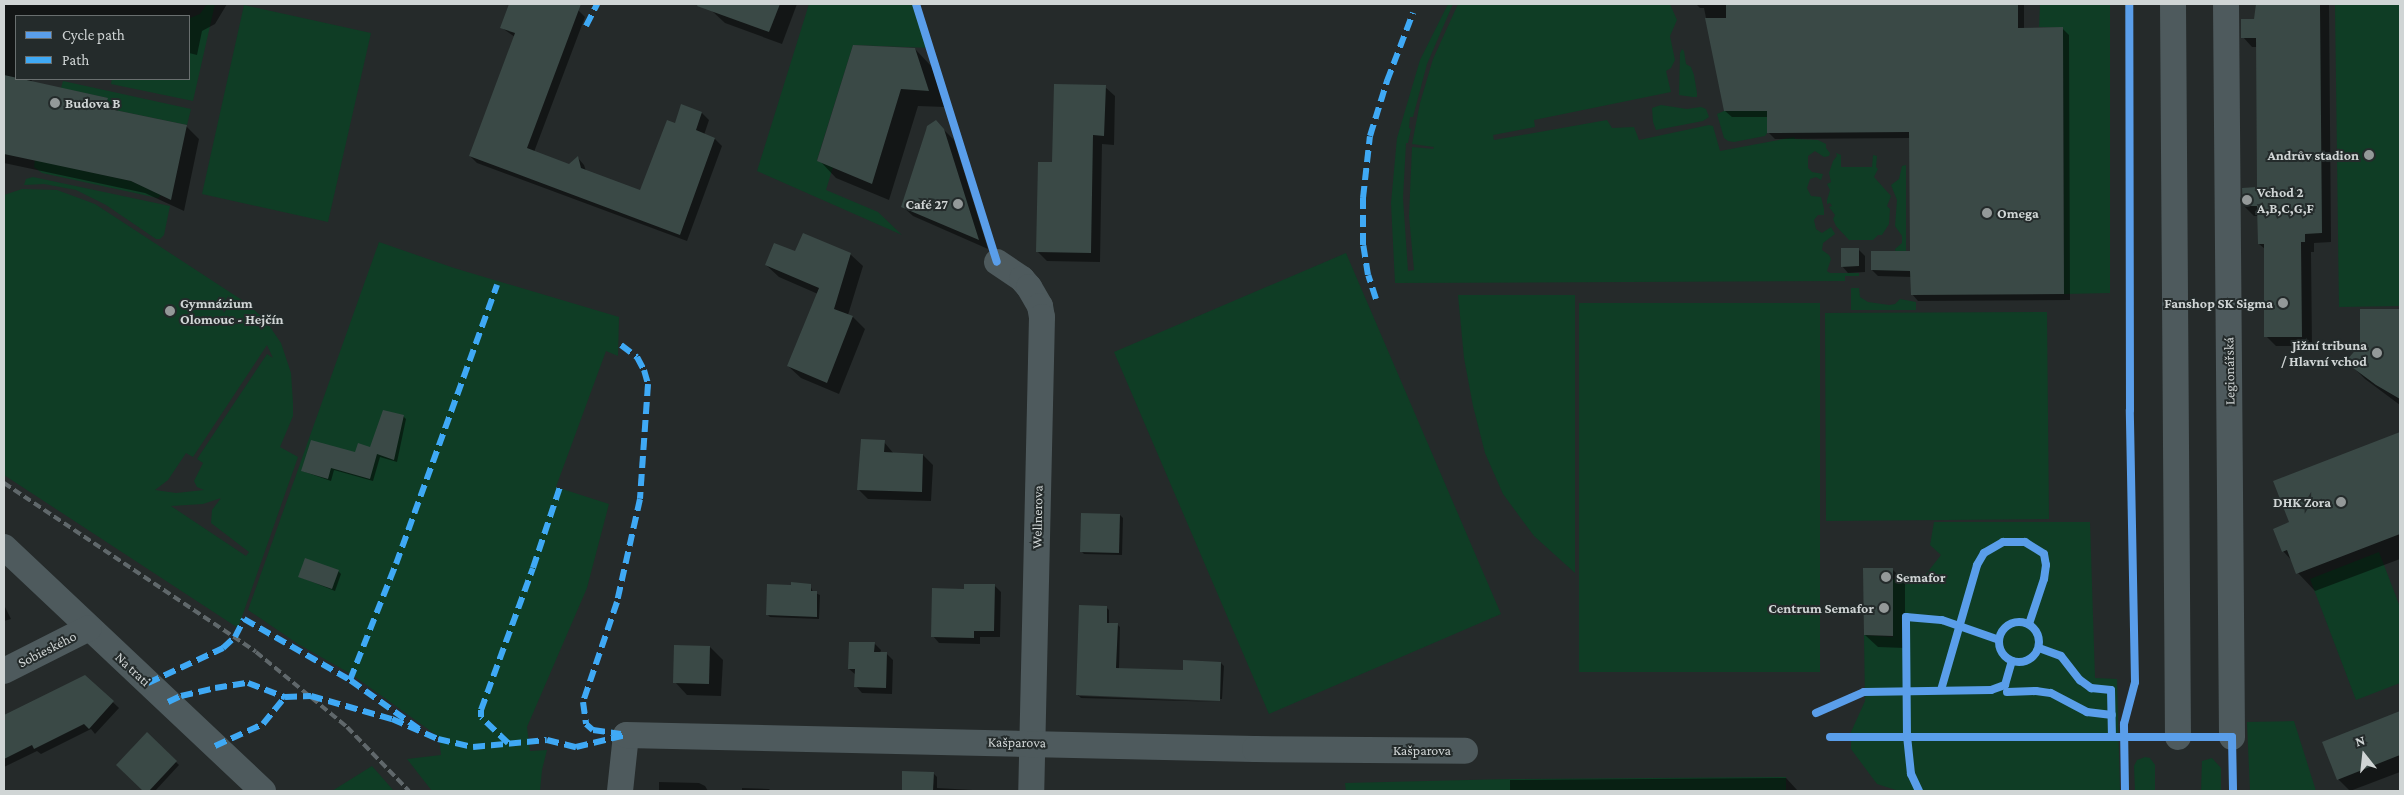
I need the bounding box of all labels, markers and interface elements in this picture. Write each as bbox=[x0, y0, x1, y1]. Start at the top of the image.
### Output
legend bbox=[15, 15, 190, 80]
text: Cycle path bbox=[62, 27, 125, 43]
text: Path bbox=[62, 52, 89, 68]
place label: Budova B bbox=[65, 95, 120, 111]
marker: Budova B bbox=[49, 97, 61, 109]
place label: Andrův stadion bbox=[2267, 147, 2359, 163]
marker: Andrův stadion bbox=[2363, 149, 2375, 161]
place label: Vchod 2 A,B,C,G,F bbox=[2257, 184, 2314, 216]
marker: Vchod 2 A,B,C,G,F bbox=[2241, 194, 2253, 206]
place label: Café 27 bbox=[906, 196, 948, 212]
marker: Café 27 bbox=[952, 198, 964, 210]
place label: Omega bbox=[1997, 205, 2039, 221]
marker: Omega bbox=[1981, 207, 1993, 219]
place label: Gymnázium Olomouc - Hejčín bbox=[180, 295, 284, 328]
place label: Fanshop SK Sigma bbox=[2164, 295, 2273, 311]
marker: Fanshop SK Sigma bbox=[2277, 297, 2289, 309]
marker: Gymnázium Olomouc - Hejčín bbox=[164, 305, 176, 317]
street label: Legionářská bbox=[2220, 337, 2238, 405]
place label: Jižní tribuna / Hlavní vchod bbox=[2281, 337, 2367, 370]
marker: Jižní tribuna / Hlavní vchod bbox=[2371, 347, 2383, 359]
street label: Wellnerova bbox=[1028, 485, 1046, 549]
place label: DHK Zora bbox=[2273, 494, 2331, 510]
marker: DHK Zora bbox=[2335, 496, 2347, 508]
place label: Semafor bbox=[1896, 569, 1946, 585]
marker: Semafor bbox=[1880, 571, 1892, 583]
place label: Centrum Semafor bbox=[1768, 600, 1874, 616]
marker: Centrum Semafor bbox=[1878, 602, 1890, 614]
street label: Sobieského bbox=[15, 627, 79, 671]
street label: Na trati bbox=[112, 648, 154, 690]
north arrow bbox=[2339, 730, 2389, 780]
text: N bbox=[2353, 732, 2367, 750]
street label: Kašparova bbox=[988, 733, 1046, 751]
street label: Kašparova bbox=[1393, 742, 1451, 758]

